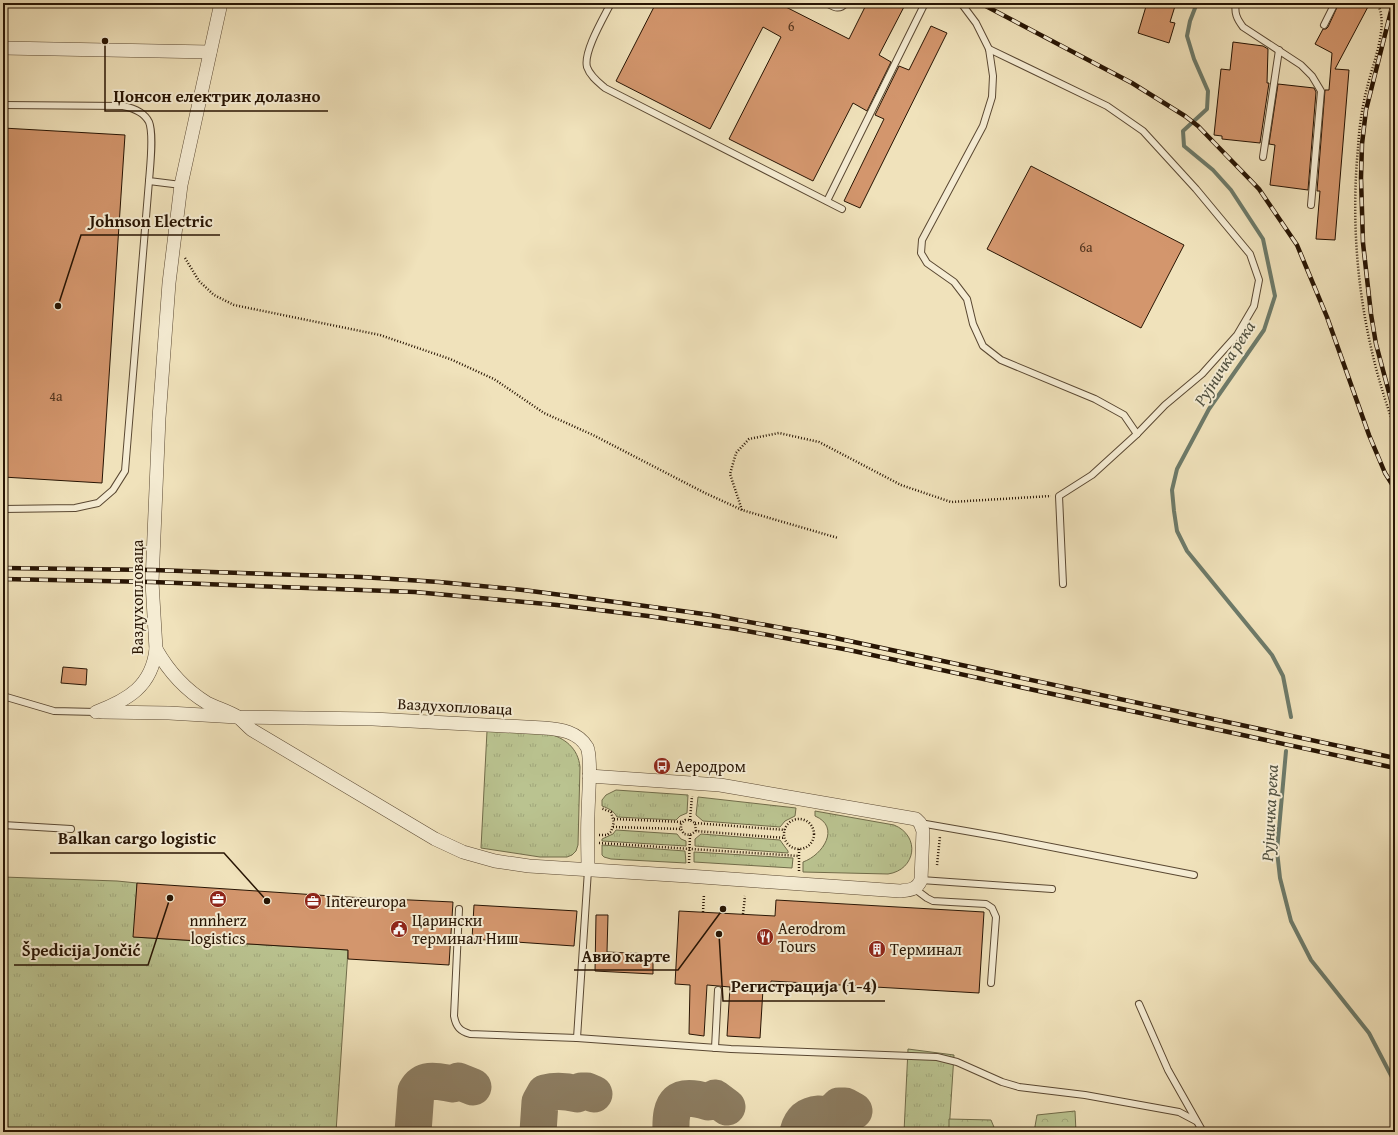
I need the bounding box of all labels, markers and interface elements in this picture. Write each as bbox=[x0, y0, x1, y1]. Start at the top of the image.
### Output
house number: 6 bbox=[788, 16, 795, 36]
callout: Џонсон електрик долазно bbox=[105, 82, 328, 111]
text: Џонсон електрик долазно bbox=[114, 83, 320, 108]
callout: Johnson Electric bbox=[81, 206, 220, 235]
text: Johnson Electric bbox=[86, 208, 213, 233]
house number: 6a bbox=[1079, 237, 1093, 257]
water label: Рујничка река bbox=[1187, 315, 1261, 411]
house number: 4a bbox=[49, 386, 63, 406]
street label: Ваздухопловаца bbox=[125, 539, 149, 654]
street label: Ваздухопловаца bbox=[397, 691, 513, 721]
place label: Аеродром bbox=[675, 754, 746, 778]
bus stop icon: Аеродром bbox=[652, 756, 672, 776]
water label: Рујничка река bbox=[1254, 764, 1284, 863]
callout: Balkan cargo logistic bbox=[50, 824, 224, 853]
text: Balkan cargo logistic bbox=[58, 825, 216, 850]
office icon: nnnherz logistics bbox=[208, 889, 228, 909]
place label: Intereuropa bbox=[326, 889, 407, 913]
office icon: Intereuropa bbox=[303, 891, 323, 911]
place label: nnnherz logistics bbox=[189, 908, 247, 950]
place label: Царински терминал Ниш bbox=[412, 908, 518, 950]
place label: Aerodrom Tours bbox=[778, 916, 846, 958]
public building icon: Царински терминал Ниш bbox=[389, 919, 409, 939]
restaurant icon: Aerodrom Tours bbox=[755, 927, 775, 947]
callout: Špedicija Jončić bbox=[14, 936, 148, 965]
text: Špedicija Jončić bbox=[22, 937, 140, 962]
place label: Терминал bbox=[890, 937, 962, 961]
building icon: Терминал bbox=[867, 939, 887, 959]
callout: Авио карте bbox=[574, 941, 678, 970]
text: Авио карте bbox=[582, 943, 670, 968]
callout: Регистрација (1-4) bbox=[723, 972, 885, 1001]
text: Регистрација (1-4) bbox=[731, 973, 877, 998]

